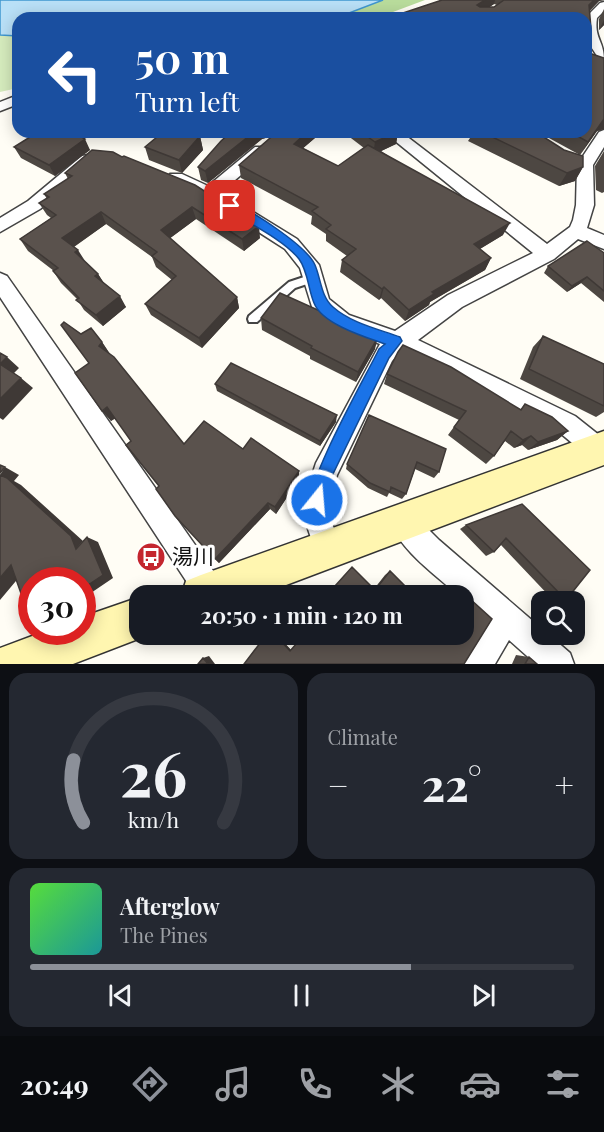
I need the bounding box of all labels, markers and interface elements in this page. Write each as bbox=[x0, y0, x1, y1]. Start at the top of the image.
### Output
text: 50 m bbox=[135, 29, 229, 85]
icon: left bbox=[36, 36, 114, 114]
text: Turn left bbox=[135, 83, 239, 119]
pin bbox=[204, 180, 255, 231]
icon: arrive bbox=[213, 189, 246, 222]
position arrow bbox=[285, 468, 349, 532]
bus stop icon: 湯川 bbox=[135, 541, 167, 573]
place label: 湯川 bbox=[172, 541, 214, 569]
speed limit sign: 30 bbox=[18, 567, 96, 645]
map controls bbox=[531, 591, 585, 645]
button: search bbox=[531, 591, 585, 645]
text: 20:50 · 1 min · 120 m bbox=[200, 600, 403, 630]
text: Climate bbox=[328, 723, 398, 750]
text: 26 bbox=[119, 729, 187, 813]
text: 22° bbox=[422, 753, 482, 813]
text: − bbox=[328, 762, 349, 806]
text: + bbox=[555, 762, 574, 806]
text: km/h bbox=[128, 805, 179, 833]
text: Afterglow bbox=[120, 891, 220, 921]
text: The Pines bbox=[120, 921, 208, 948]
icon: previous bbox=[104, 979, 137, 1012]
icon: pause bbox=[285, 979, 318, 1012]
icon: next bbox=[467, 979, 500, 1012]
icon: directions bbox=[129, 1063, 171, 1105]
icon: music bbox=[212, 1063, 254, 1105]
icon: phone bbox=[294, 1063, 336, 1105]
icon: climate bbox=[377, 1063, 419, 1105]
icon: car bbox=[459, 1063, 501, 1105]
icon: filters bbox=[542, 1063, 584, 1105]
text: 20:49 bbox=[20, 1066, 89, 1102]

